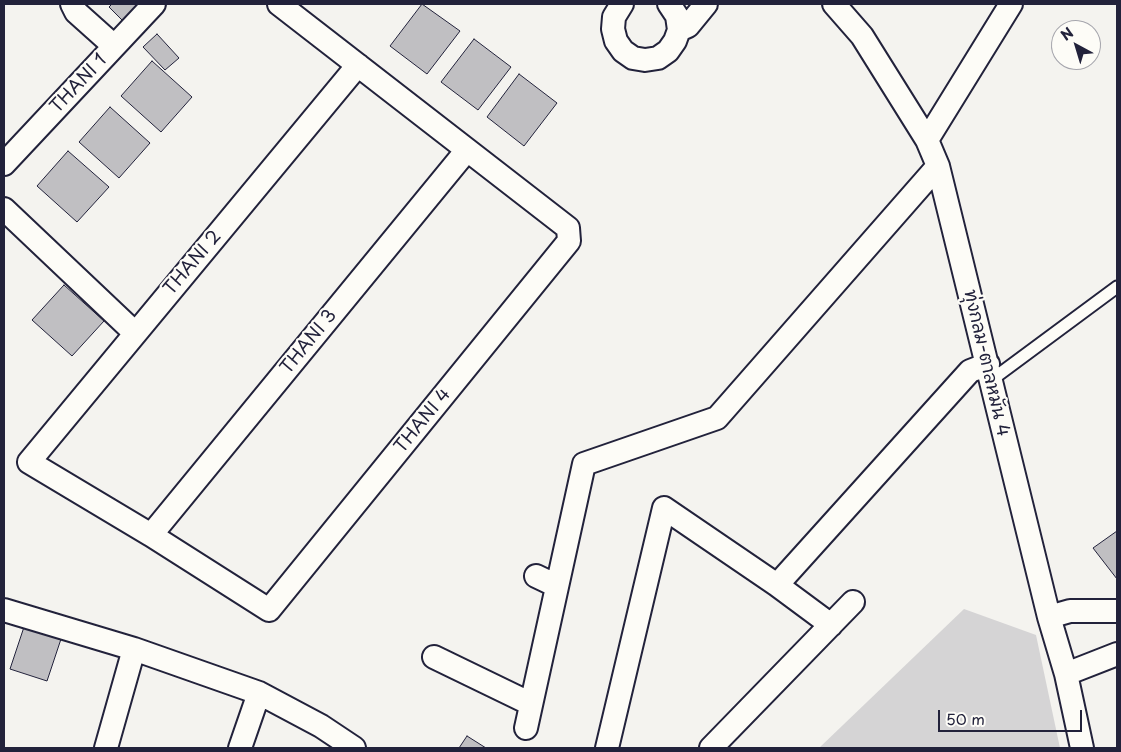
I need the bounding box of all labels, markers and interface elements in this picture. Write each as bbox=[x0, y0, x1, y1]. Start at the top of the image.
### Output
north arrow bbox=[1051, 20, 1101, 70]
text: N bbox=[1056, 22, 1078, 45]
street label: THANI 1 bbox=[46, 50, 112, 118]
street label: THANI 2 bbox=[160, 226, 226, 300]
street label: ทุ่งกลม-ตาลหมัน 4 bbox=[959, 287, 1013, 439]
street label: THANI 3 bbox=[276, 305, 342, 379]
street label: THANI 4 bbox=[390, 384, 456, 458]
scale bar bbox=[941, 700, 1085, 732]
text: 50 m bbox=[946, 707, 985, 730]

